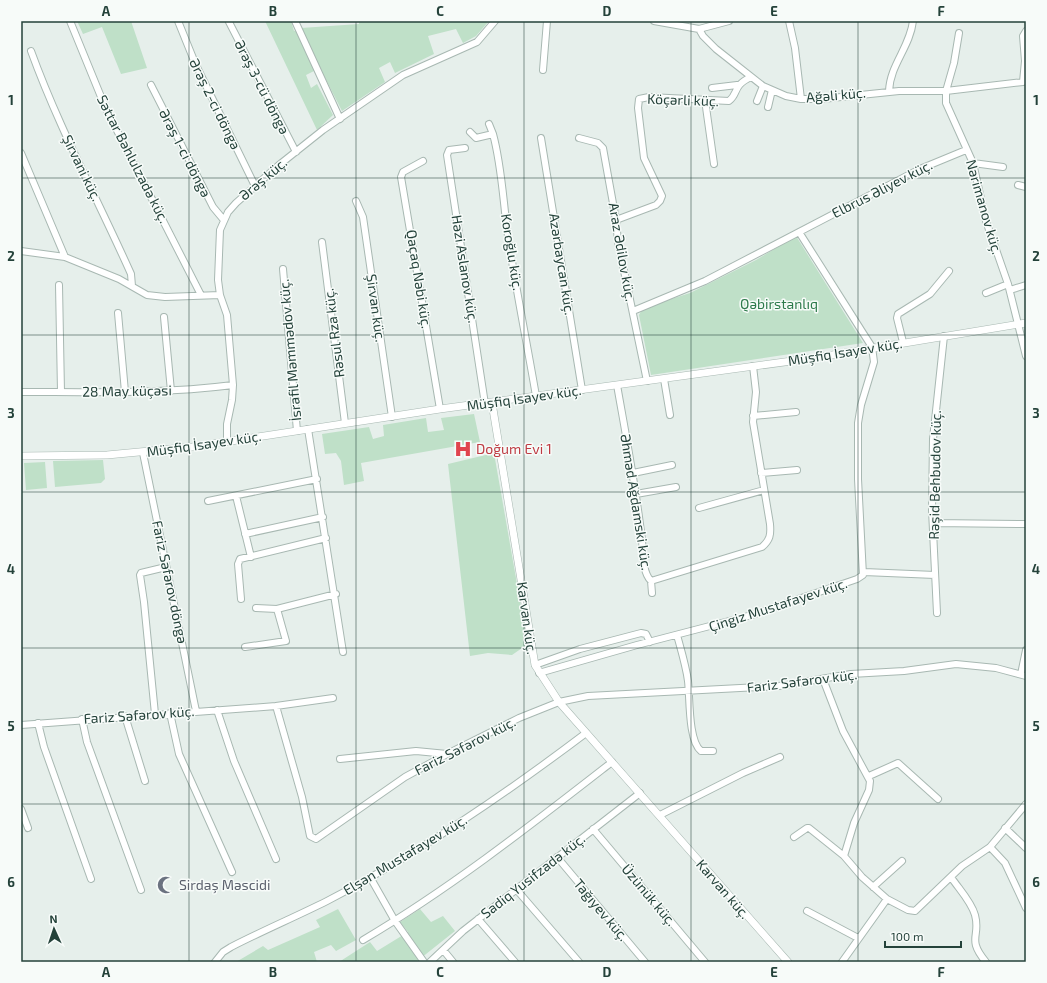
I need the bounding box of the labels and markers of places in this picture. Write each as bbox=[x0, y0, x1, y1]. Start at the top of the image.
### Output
hospital icon: Doğum Evi 1 bbox=[453, 439, 473, 459]
place label: Doğum Evi 1 bbox=[476, 440, 552, 457]
mosque icon: Sirdaş Məscidi bbox=[156, 875, 176, 895]
place label: Sirdaş Məscidi bbox=[179, 876, 270, 894]

